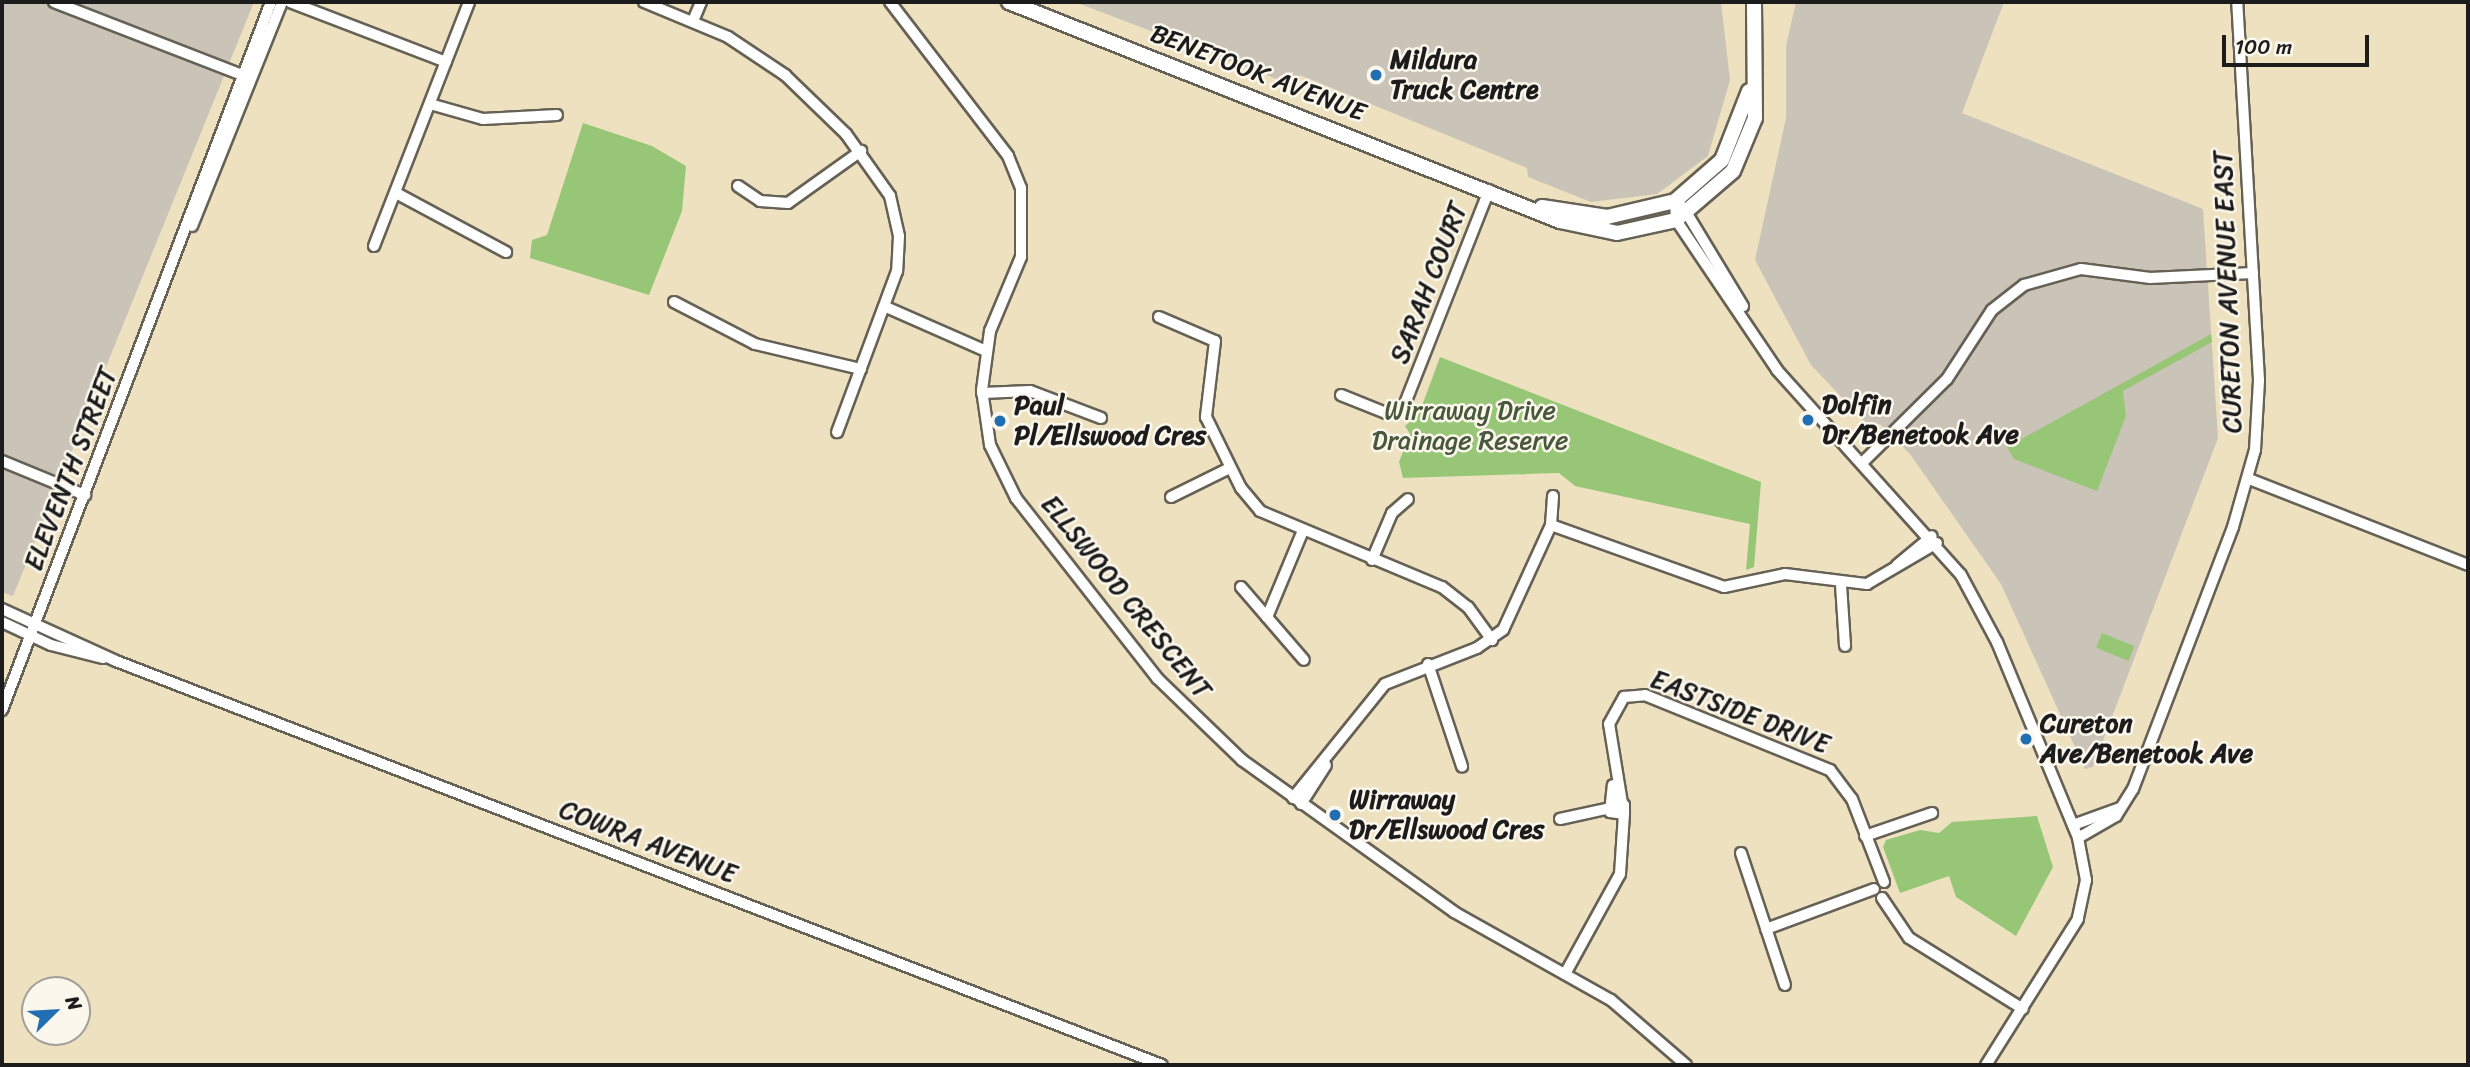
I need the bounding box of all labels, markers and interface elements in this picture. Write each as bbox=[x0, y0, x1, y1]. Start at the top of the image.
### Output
street label: BENETOOK AVENUE bbox=[1146, 18, 1370, 128]
scale bar bbox=[2225, 21, 2372, 65]
text: 100 m bbox=[2235, 28, 2292, 66]
place label: Mildura Truck Centre bbox=[1390, 44, 1539, 106]
marker: Mildura Truck Centre bbox=[1368, 67, 1384, 83]
street label: CURETON AVENUE EAST bbox=[2207, 150, 2249, 434]
street label: SARAH COURT bbox=[1384, 198, 1474, 368]
street label: ELEVENTH STREET bbox=[17, 362, 125, 576]
place label: Dolfin Dr/Benetook Ave bbox=[1822, 389, 2019, 450]
place label: Paul Pl/Ellswood Cres bbox=[1014, 390, 1207, 452]
park label: Wirraway Drive Drainage Reserve bbox=[1372, 395, 1568, 457]
marker: Dolfin Dr/Benetook Ave bbox=[1800, 412, 1816, 428]
marker: Paul Pl/Ellswood Cres bbox=[992, 413, 1008, 429]
street label: ELLSWOOD CRESCENT bbox=[1035, 490, 1217, 704]
street label: EASTSIDE DRIVE bbox=[1645, 663, 1835, 761]
place label: Cureton Ave/Benetook Ave bbox=[2040, 708, 2253, 770]
marker: Cureton Ave/Benetook Ave bbox=[2018, 731, 2034, 747]
place label: Wirraway Dr/Ellswood Cres bbox=[1349, 784, 1545, 846]
street label: COWRA AVENUE bbox=[554, 794, 742, 890]
marker: Wirraway Dr/Ellswood Cres bbox=[1327, 807, 1343, 823]
north arrow bbox=[21, 976, 91, 1046]
text: N bbox=[56, 990, 92, 1016]

